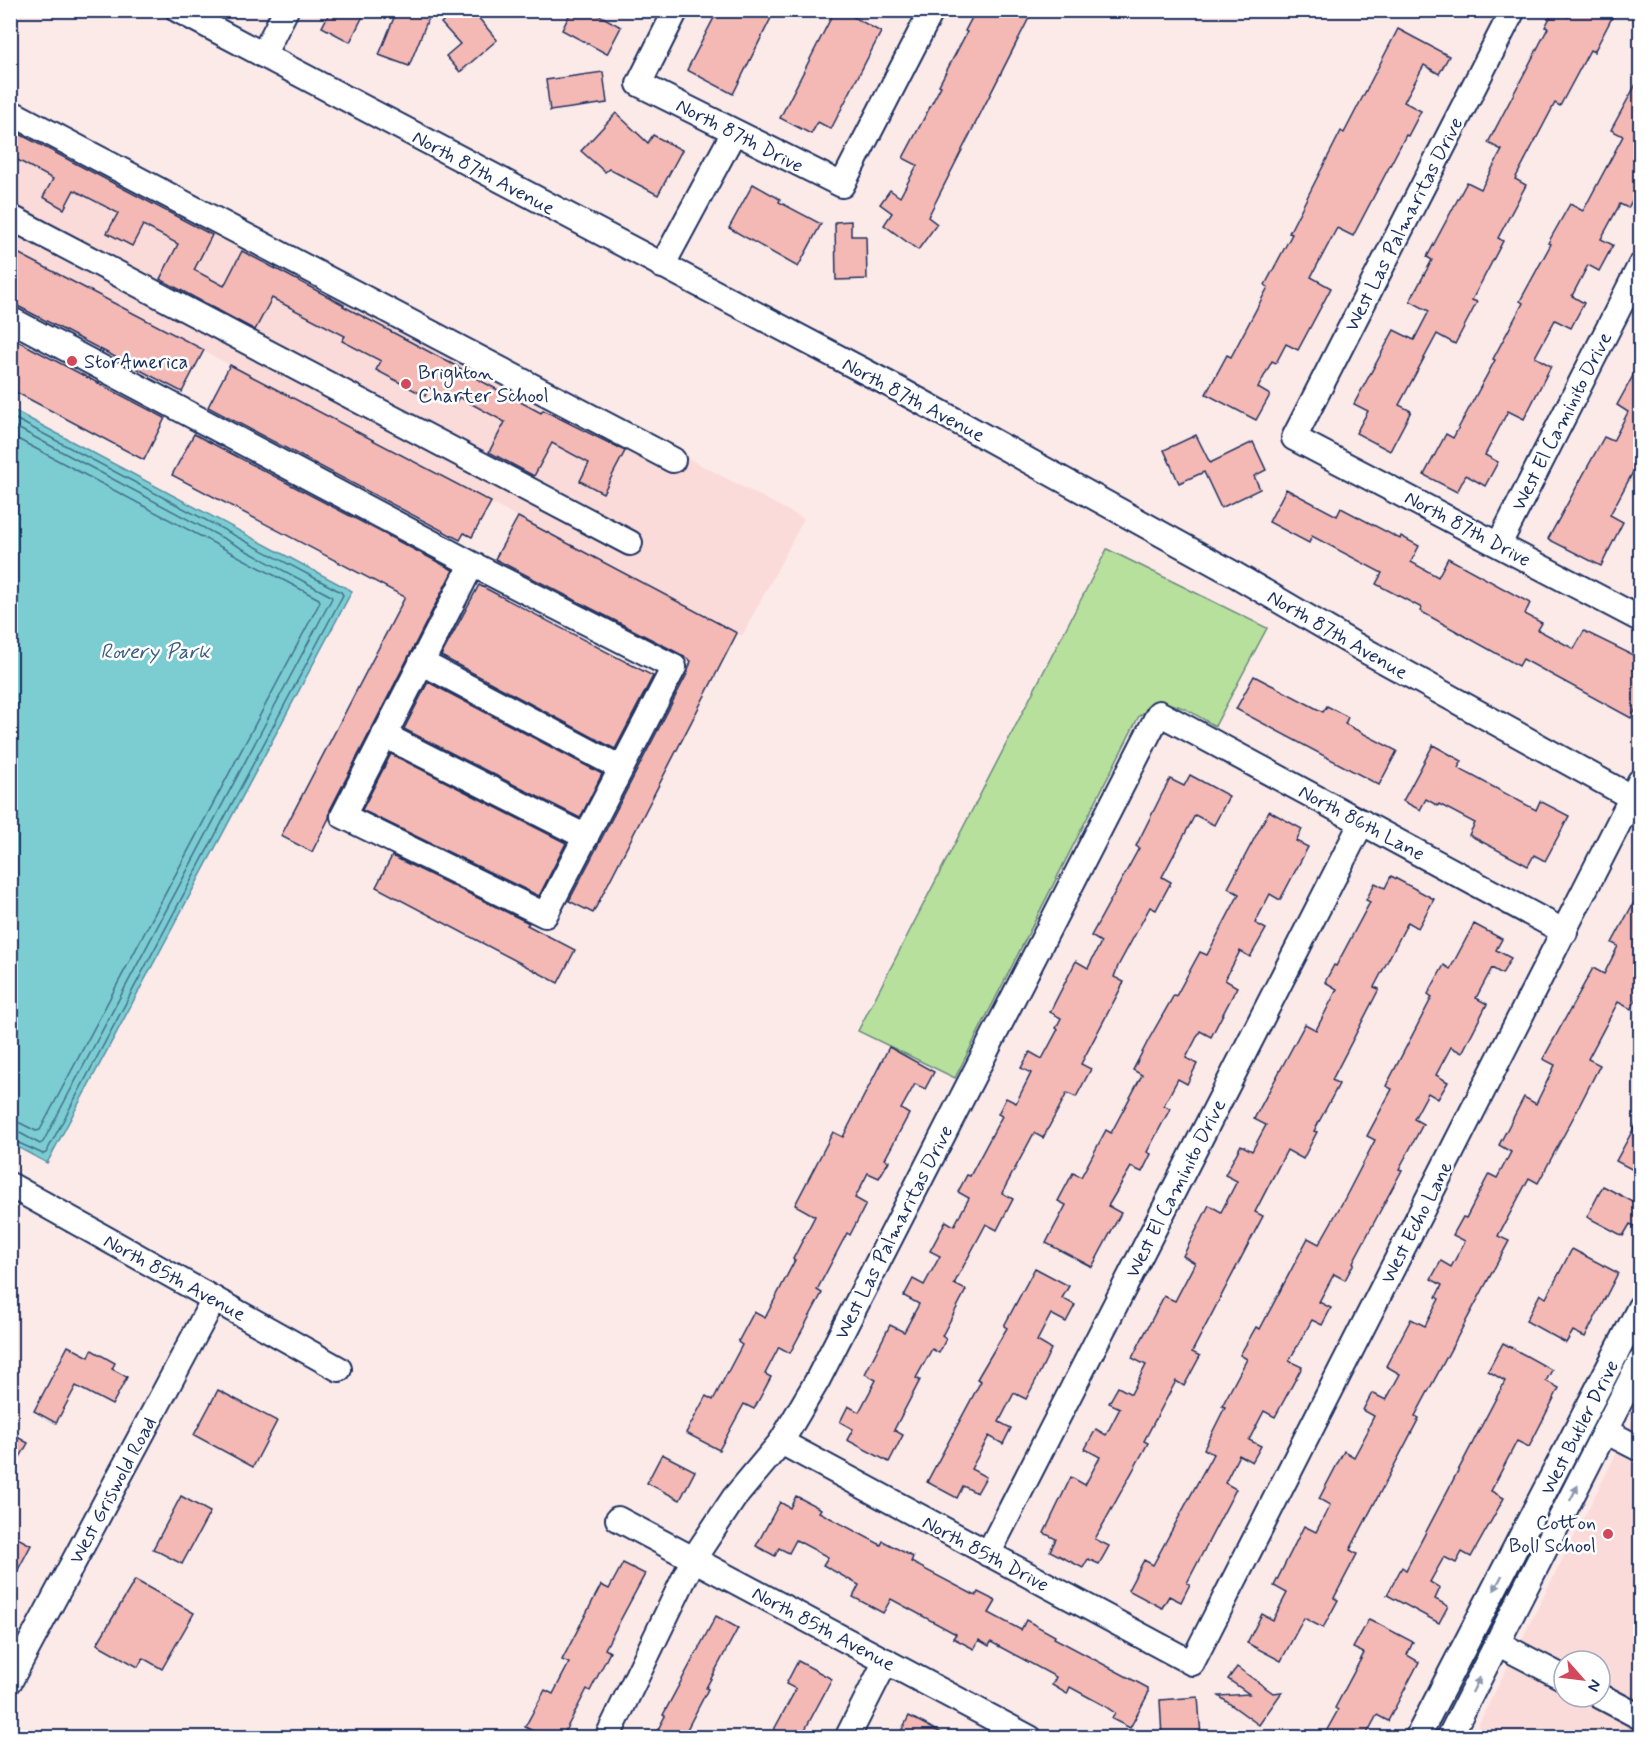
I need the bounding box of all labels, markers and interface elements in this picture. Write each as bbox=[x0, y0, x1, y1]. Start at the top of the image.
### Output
street label: North 87th Drive bbox=[671, 93, 808, 180]
street label: West Las Palmaritas Drive bbox=[1338, 113, 1470, 337]
street label: North 87th Avenue bbox=[407, 124, 560, 222]
street label: West El Caminito Drive bbox=[1506, 327, 1619, 516]
place label: StorAmerica bbox=[84, 349, 188, 376]
street label: North 87th Avenue bbox=[837, 351, 990, 449]
marker: StorAmerica bbox=[65, 354, 79, 368]
place label: Brighton Charter School bbox=[418, 360, 549, 410]
marker: Brighton Charter School bbox=[399, 377, 413, 391]
street label: North 87th Drive bbox=[1399, 485, 1535, 574]
street label: North 87th Avenue bbox=[1262, 584, 1413, 687]
water label: Rovery Park bbox=[100, 638, 211, 666]
street label: North 86th Lane bbox=[1293, 779, 1429, 868]
street label: West El Caminito Drive bbox=[1120, 1094, 1233, 1283]
street label: West Las Palmaritas Drive bbox=[828, 1121, 960, 1345]
street label: West Echo Lane bbox=[1375, 1157, 1460, 1289]
street label: North 85th Avenue bbox=[98, 1228, 250, 1329]
street label: West Butler Drive bbox=[1535, 1356, 1626, 1500]
street label: West Griswold Road bbox=[63, 1412, 164, 1569]
one-way arrow bbox=[1569, 1484, 1579, 1501]
street label: North 85th Drive bbox=[917, 1510, 1053, 1599]
place label: Cotton Boll School bbox=[1509, 1510, 1596, 1560]
marker: Cotton Boll School bbox=[1601, 1527, 1615, 1541]
one-way arrow bbox=[1493, 1574, 1503, 1591]
street label: North 85th Avenue bbox=[747, 1580, 900, 1679]
north arrow bbox=[1552, 1649, 1612, 1709]
text: N bbox=[1582, 1676, 1606, 1695]
one-way arrow bbox=[1471, 1677, 1480, 1694]

